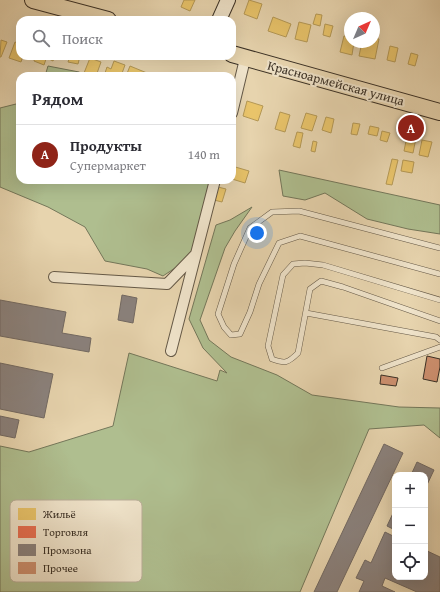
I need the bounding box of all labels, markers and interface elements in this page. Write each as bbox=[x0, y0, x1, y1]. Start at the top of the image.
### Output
north arrow bbox=[344, 12, 380, 48]
search box bbox=[16, 16, 236, 60]
icon: search bbox=[30, 27, 52, 49]
text: Поиск bbox=[62, 28, 103, 49]
street label: Красноармейская улица bbox=[266, 56, 407, 111]
text: Рядом bbox=[32, 86, 83, 111]
pin: A bbox=[398, 113, 424, 143]
text: Продукты bbox=[70, 135, 142, 156]
text: A bbox=[41, 145, 49, 164]
text: 140 m bbox=[188, 145, 220, 164]
text: Супермаркет bbox=[70, 156, 146, 175]
your location bbox=[247, 223, 267, 243]
map controls bbox=[392, 472, 428, 580]
button: + bbox=[392, 472, 428, 508]
legend bbox=[10, 500, 142, 582]
text: Жильё bbox=[42, 506, 76, 522]
button: − bbox=[392, 508, 428, 544]
text: Торговля bbox=[43, 524, 88, 540]
text: Промзона bbox=[43, 542, 92, 558]
button: locate bbox=[392, 544, 428, 580]
text: Прочее bbox=[43, 560, 78, 576]

